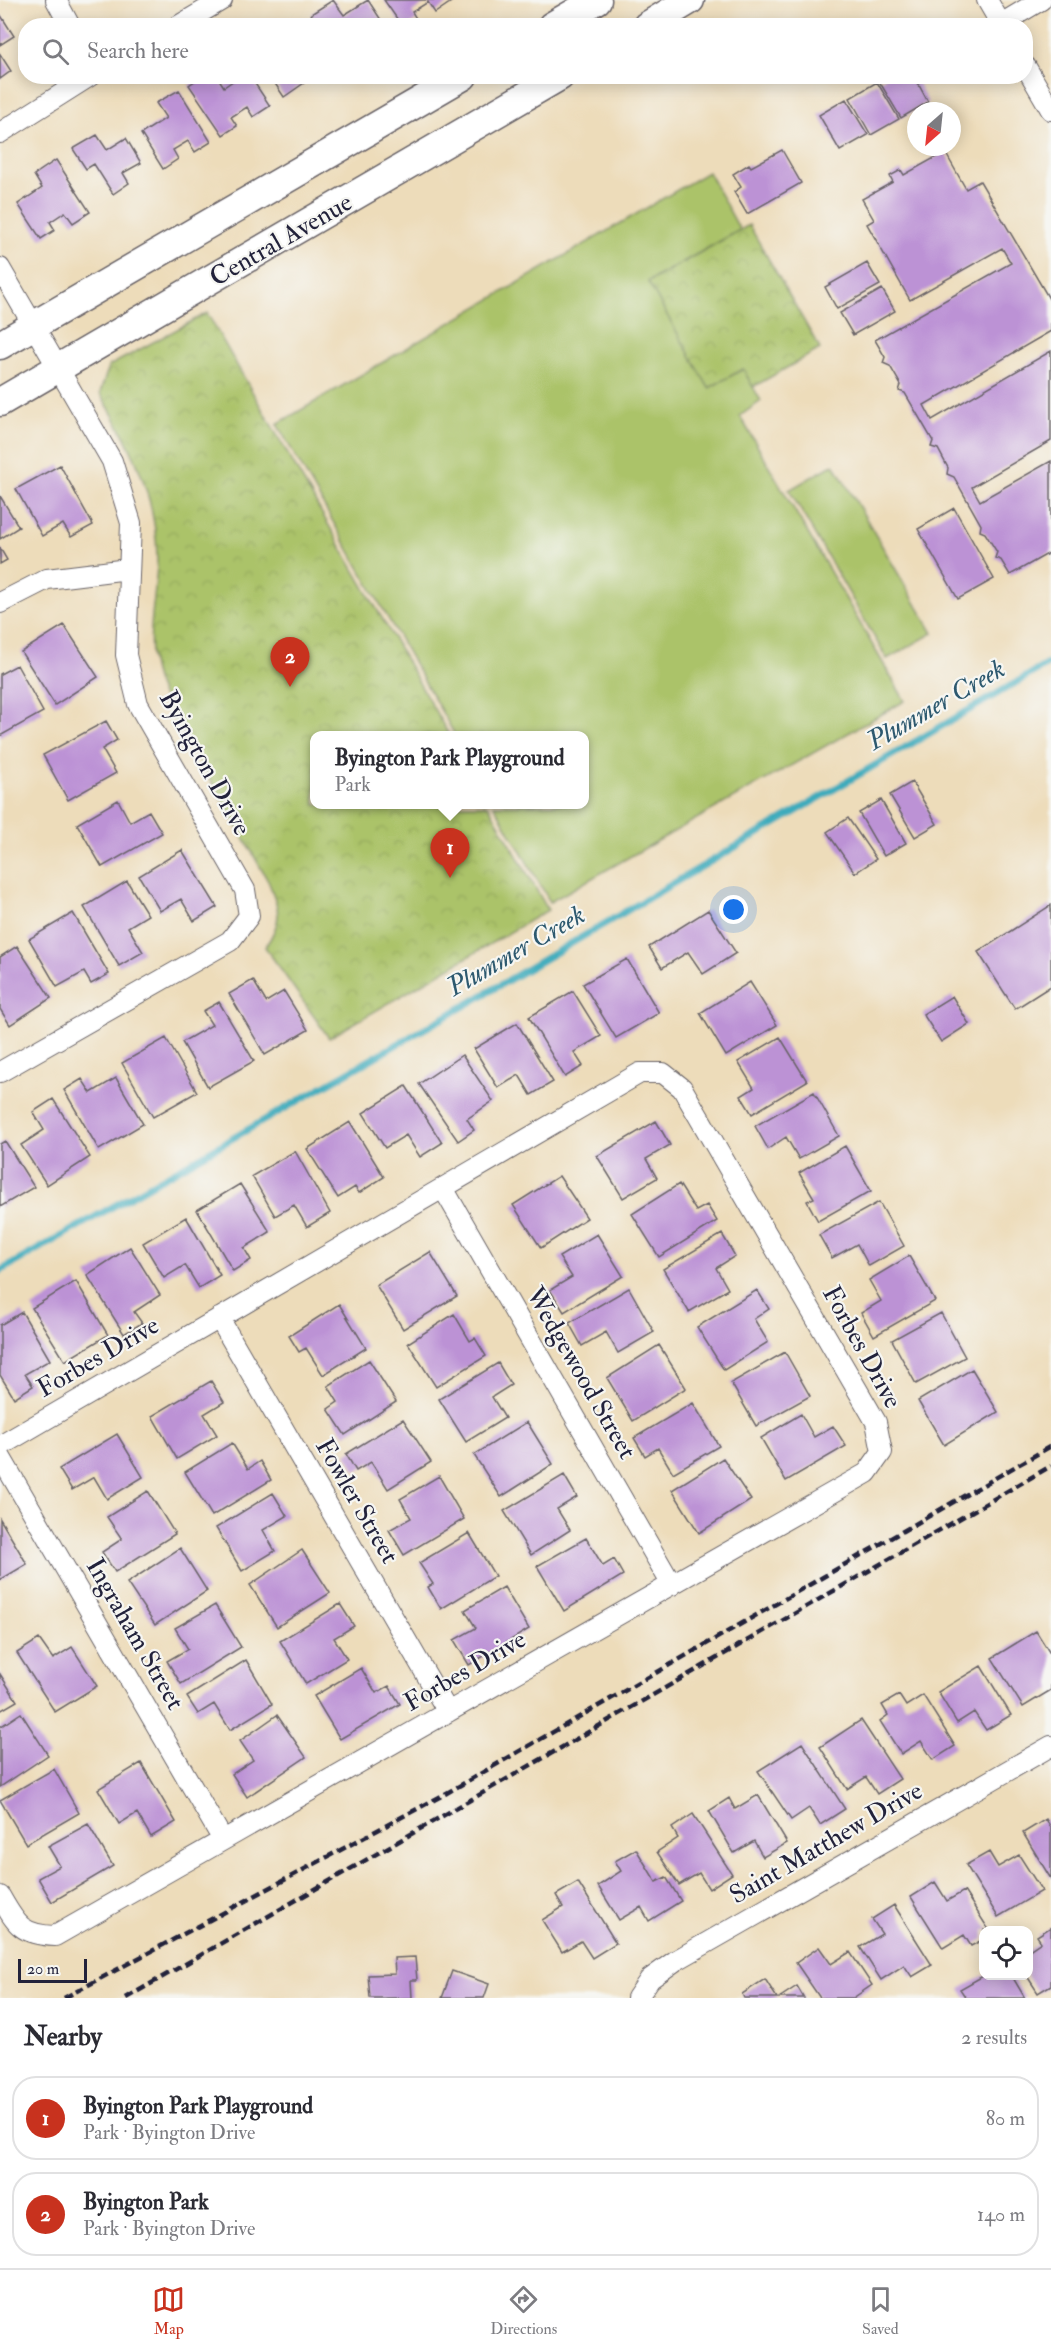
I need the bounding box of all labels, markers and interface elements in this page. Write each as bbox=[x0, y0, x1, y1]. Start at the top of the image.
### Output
search box bbox=[18, 18, 1033, 84]
icon: search bbox=[39, 35, 72, 68]
text: Search here bbox=[87, 37, 189, 65]
north arrow bbox=[907, 102, 961, 156]
street label: Central Avenue bbox=[204, 186, 358, 294]
pin: 2 bbox=[270, 638, 310, 687]
water label: Plummer Creek bbox=[860, 652, 1011, 758]
street label: Byington Drive bbox=[152, 685, 258, 841]
popup bbox=[310, 731, 589, 809]
text: Byington Park Playground bbox=[334, 744, 565, 772]
text: Park bbox=[334, 772, 371, 797]
pin: 1 bbox=[430, 828, 470, 878]
your location bbox=[719, 895, 748, 924]
water label: Plummer Creek bbox=[440, 898, 591, 1004]
street label: Wedgewood Street bbox=[518, 1280, 643, 1465]
street label: Forbes Drive bbox=[815, 1280, 909, 1414]
street label: Forbes Drive bbox=[31, 1309, 165, 1405]
street label: Fowler Street bbox=[308, 1433, 406, 1569]
street label: Ingraham Street bbox=[79, 1553, 191, 1715]
street label: Forbes Drive bbox=[398, 1623, 532, 1719]
street label: Saint Matthew Drive bbox=[724, 1775, 928, 1911]
map controls bbox=[979, 1926, 1033, 1980]
button: locate bbox=[979, 1926, 1033, 1980]
scale bar bbox=[18, 1956, 87, 1984]
text: 20 m bbox=[27, 1959, 59, 1979]
text: Nearby bbox=[24, 2021, 102, 2053]
text: 2 results bbox=[961, 2025, 1027, 2050]
text: Byington Park Playground bbox=[83, 2092, 313, 2120]
text: 1 bbox=[42, 2106, 49, 2131]
text: 80 m bbox=[986, 2106, 1025, 2131]
text: Park · Byington Drive bbox=[83, 2120, 255, 2145]
text: Byington Park bbox=[83, 2188, 209, 2216]
text: 2 bbox=[40, 2202, 51, 2227]
text: 140 m bbox=[977, 2202, 1025, 2227]
text: Park · Byington Drive bbox=[83, 2216, 255, 2241]
tab: Map bbox=[152, 2283, 185, 2339]
tab: Directions bbox=[490, 2283, 557, 2339]
tab: Saved bbox=[862, 2283, 899, 2339]

